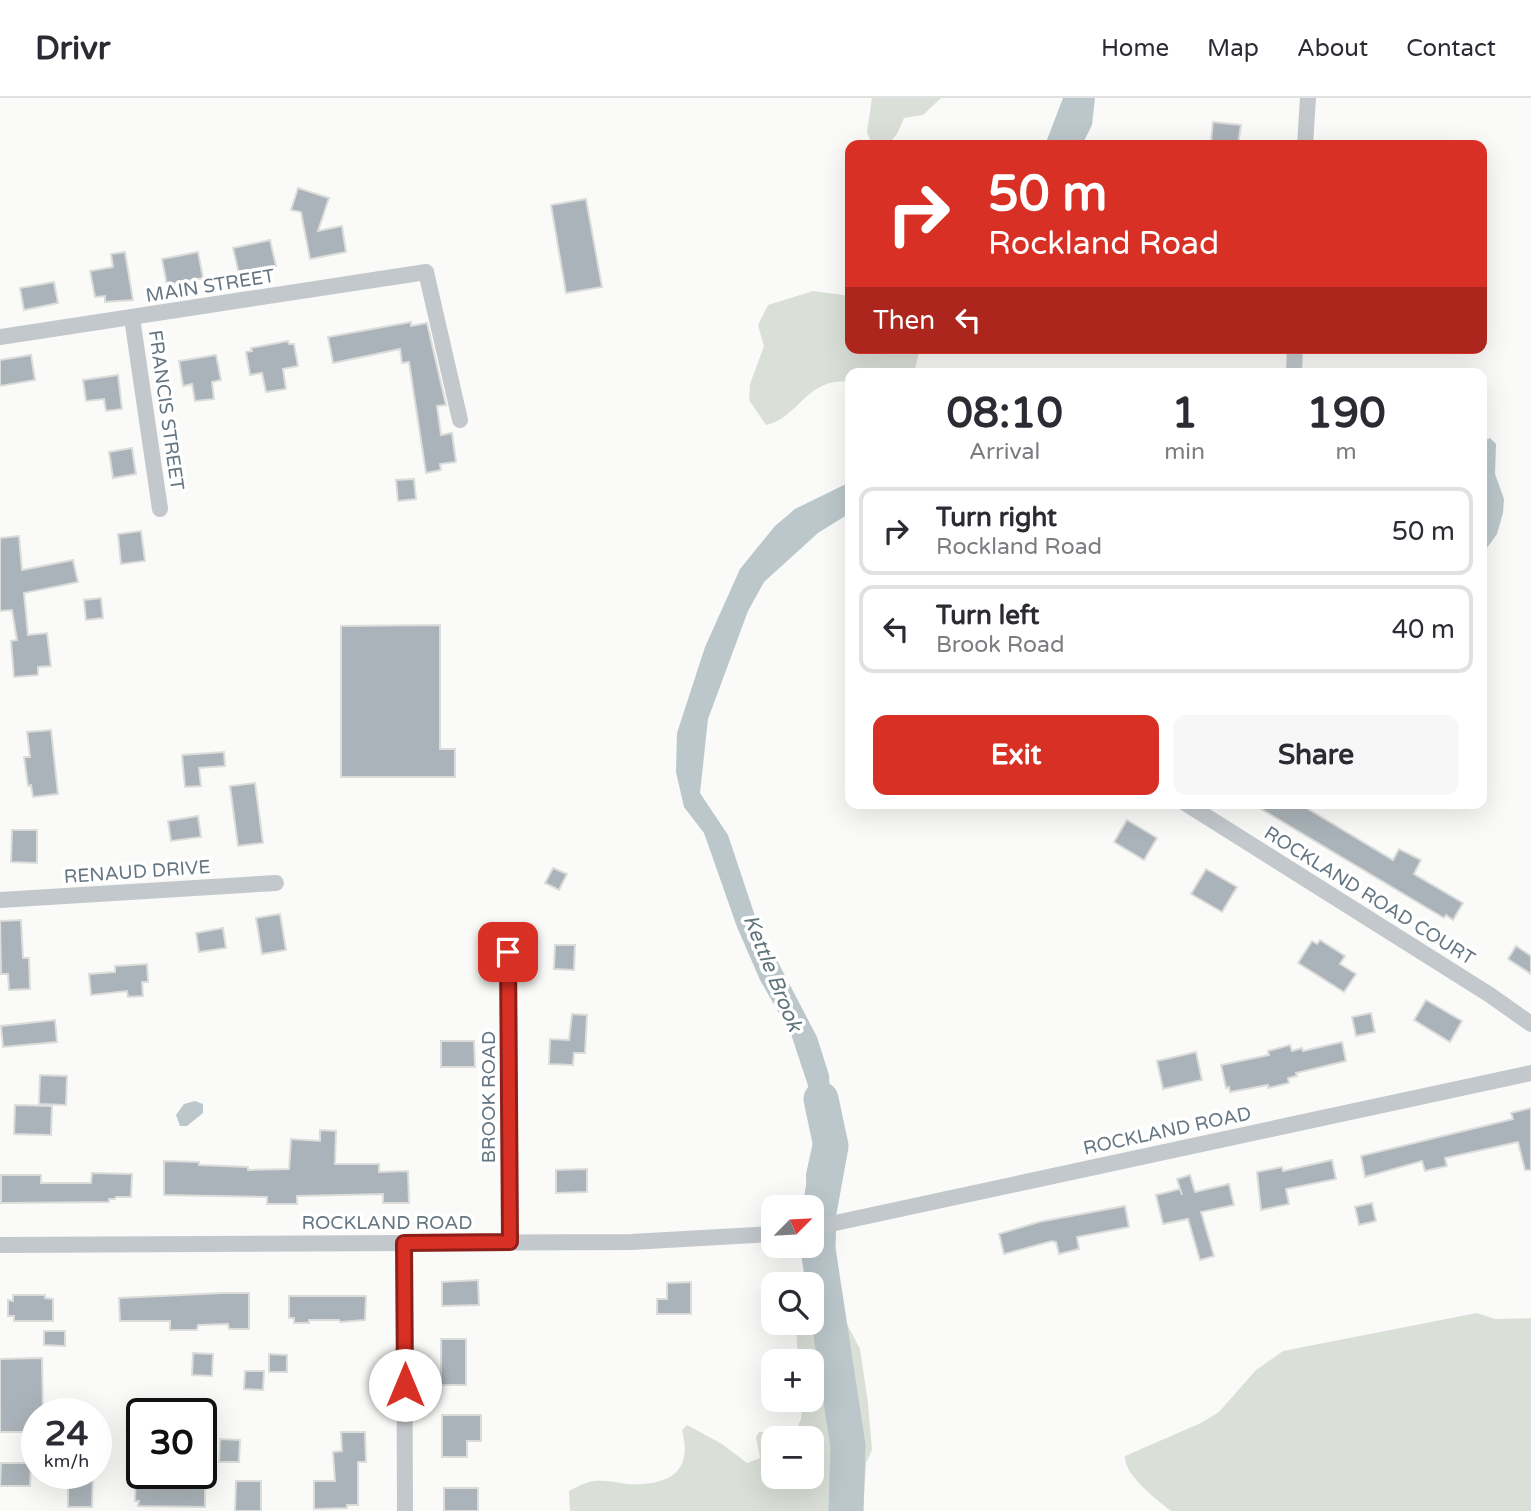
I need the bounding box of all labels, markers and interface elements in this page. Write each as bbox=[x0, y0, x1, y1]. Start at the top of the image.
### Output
text: Drivr bbox=[35, 29, 110, 68]
text: Home bbox=[1101, 34, 1169, 63]
text: Map bbox=[1207, 34, 1259, 63]
text: About bbox=[1297, 34, 1368, 63]
text: Contact bbox=[1406, 34, 1496, 63]
text: 50 m bbox=[988, 165, 1107, 224]
icon: right bbox=[873, 168, 964, 259]
text: Rockland Road bbox=[988, 225, 1219, 263]
street label: MAIN STREET bbox=[144, 265, 277, 307]
icon: left bbox=[949, 301, 987, 339]
text: Then bbox=[873, 305, 935, 336]
street label: FRANCIS STREET bbox=[144, 329, 188, 492]
text: 08:10 bbox=[946, 388, 1063, 439]
text: 1 bbox=[1171, 388, 1198, 439]
text: 190 bbox=[1306, 388, 1386, 439]
text: Arrival bbox=[969, 438, 1040, 466]
text: min bbox=[1164, 438, 1205, 466]
text: m bbox=[1335, 438, 1357, 466]
text: Turn right bbox=[936, 502, 1057, 533]
icon: right bbox=[877, 512, 915, 550]
text: 50 m bbox=[1392, 516, 1455, 547]
text: Rockland Road bbox=[936, 533, 1102, 561]
text: Turn left bbox=[936, 600, 1039, 631]
icon: left bbox=[877, 610, 915, 648]
text: 40 m bbox=[1392, 614, 1455, 645]
text: Brook Road bbox=[936, 631, 1065, 659]
button: Exit bbox=[873, 715, 1159, 795]
button: Share bbox=[1173, 715, 1459, 795]
street label: ROCKLAND ROAD COURT bbox=[1260, 822, 1479, 970]
street label: RENAUD DRIVE bbox=[63, 856, 211, 888]
water label: Kettle Brook bbox=[738, 911, 808, 1037]
pin bbox=[478, 922, 538, 982]
icon: arrive bbox=[489, 933, 527, 971]
street label: BROOK ROAD bbox=[478, 1031, 500, 1163]
street label: ROCKLAND ROAD bbox=[1081, 1102, 1253, 1160]
north arrow bbox=[761, 1195, 824, 1258]
map controls bbox=[761, 1195, 824, 1489]
street label: ROCKLAND ROAD bbox=[301, 1212, 473, 1234]
button: search bbox=[761, 1272, 824, 1335]
position arrow bbox=[368, 1348, 442, 1422]
button: + bbox=[761, 1349, 824, 1412]
speed limit sign: 30 bbox=[126, 1398, 217, 1489]
text: 24 bbox=[45, 1413, 88, 1455]
button: − bbox=[761, 1426, 824, 1489]
text: km/h bbox=[44, 1450, 89, 1472]

